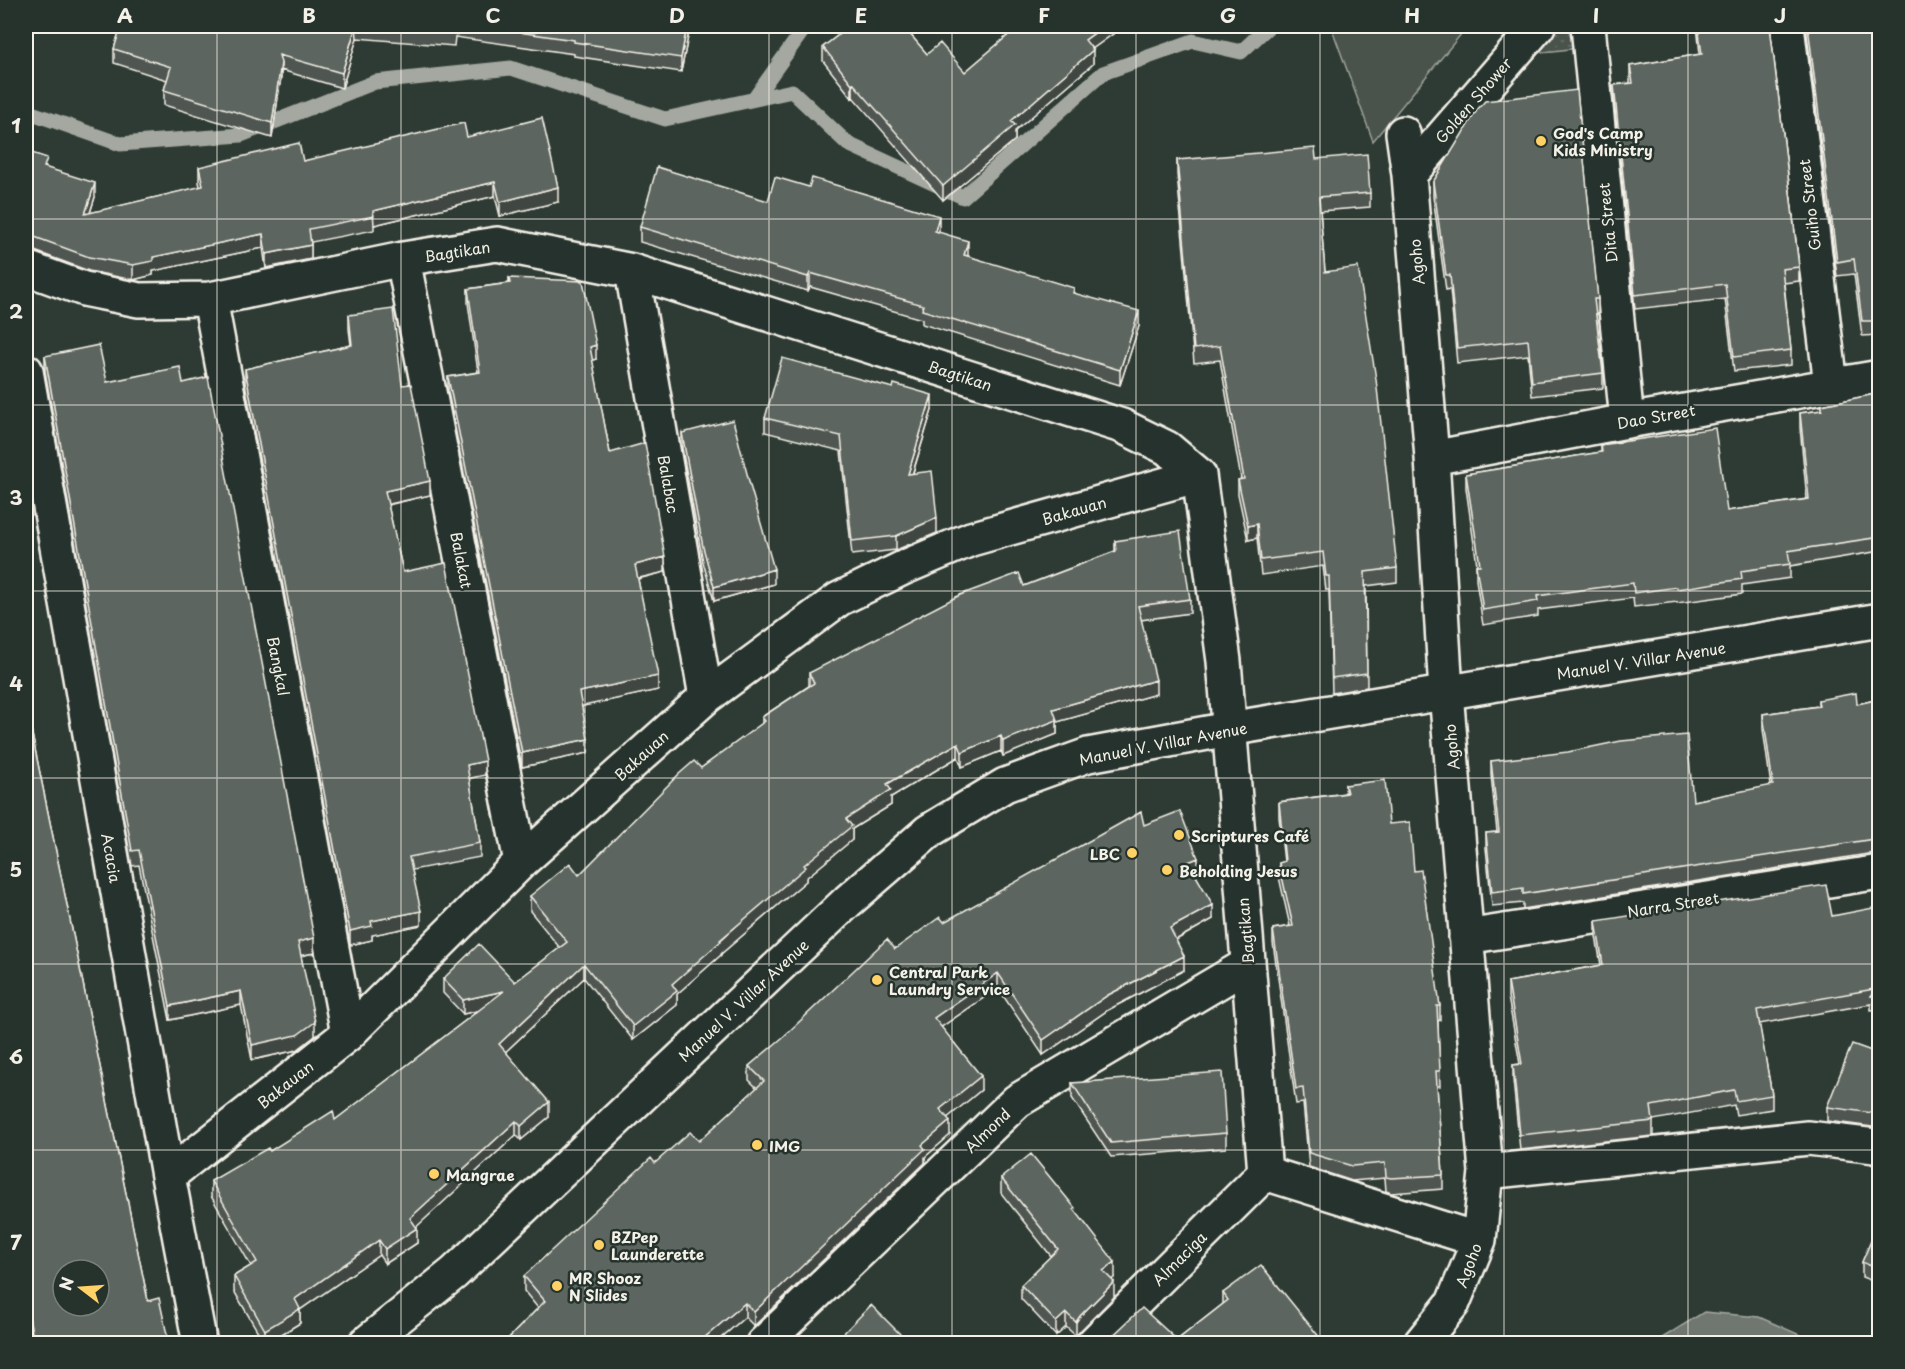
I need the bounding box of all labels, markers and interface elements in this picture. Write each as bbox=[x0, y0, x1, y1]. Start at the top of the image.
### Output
text: A bbox=[117, 0, 133, 30]
text: B bbox=[302, 0, 316, 30]
text: C bbox=[485, 0, 501, 30]
text: D bbox=[669, 0, 685, 30]
text: E bbox=[855, 0, 867, 30]
text: F bbox=[1038, 0, 1050, 30]
text: G bbox=[1220, 0, 1236, 30]
text: H bbox=[1404, 0, 1420, 30]
text: I bbox=[1593, 0, 1599, 30]
text: J bbox=[1774, 0, 1786, 30]
street label: Golden Shower bbox=[1429, 52, 1517, 148]
text: 1 bbox=[11, 110, 21, 140]
place label: God's Camp Kids Ministry bbox=[1553, 121, 1653, 161]
marker: God's Camp Kids Ministry bbox=[1534, 134, 1548, 148]
street label: Guiho Street bbox=[1792, 158, 1826, 252]
street label: Dita Street bbox=[1591, 182, 1623, 264]
street label: Bagtikan bbox=[422, 234, 492, 268]
street label: Agoho bbox=[1403, 238, 1429, 286]
text: 2 bbox=[9, 296, 23, 326]
street label: Bagtikan bbox=[925, 354, 995, 396]
street label: Dao Street bbox=[1615, 398, 1697, 434]
street label: Balabac bbox=[653, 453, 685, 515]
text: 3 bbox=[9, 482, 23, 512]
street label: Bakauan bbox=[1039, 490, 1109, 530]
street label: Balakat bbox=[445, 530, 479, 590]
street label: Bangkal bbox=[262, 634, 296, 698]
street label: Manuel V. Villar Avenue bbox=[1555, 635, 1727, 685]
text: 4 bbox=[9, 668, 23, 698]
street label: Manuel V. Villar Avenue bbox=[1077, 715, 1249, 771]
street label: Agoho bbox=[1438, 723, 1464, 771]
street label: Bakauan bbox=[609, 724, 673, 786]
place label: Scriptures Café bbox=[1191, 824, 1309, 847]
marker: Scriptures Café bbox=[1172, 828, 1186, 842]
street label: Acacia bbox=[96, 831, 128, 885]
place label: LBC bbox=[1090, 842, 1120, 865]
marker: LBC bbox=[1125, 846, 1139, 860]
text: 5 bbox=[10, 854, 22, 884]
place label: Beholding Jesus bbox=[1179, 859, 1297, 882]
marker: Beholding Jesus bbox=[1160, 863, 1174, 877]
street label: Narra Street bbox=[1625, 885, 1721, 923]
street label: Bagtikan bbox=[1231, 897, 1259, 965]
street label: Manuel V. Villar Avenue bbox=[673, 933, 813, 1067]
place label: Central Park Laundry Service bbox=[889, 960, 1010, 1000]
marker: Central Park Laundry Service bbox=[870, 973, 884, 987]
text: 6 bbox=[9, 1041, 23, 1071]
street label: Bakauan bbox=[252, 1055, 318, 1113]
street label: Almond bbox=[959, 1102, 1015, 1158]
place label: IMG bbox=[769, 1134, 800, 1157]
marker: IMG bbox=[750, 1138, 764, 1152]
place label: Mangrae bbox=[446, 1163, 515, 1186]
marker: Mangrae bbox=[427, 1167, 441, 1181]
place label: BZPep Launderette bbox=[611, 1225, 704, 1265]
street label: Almaciga bbox=[1147, 1225, 1212, 1290]
text: 7 bbox=[10, 1227, 22, 1257]
marker: BZPep Launderette bbox=[592, 1238, 606, 1252]
street label: Agoho bbox=[1449, 1239, 1487, 1291]
north arrow bbox=[51, 1258, 111, 1318]
place label: MR Shooz N Slides bbox=[569, 1266, 641, 1306]
text: N bbox=[52, 1274, 79, 1293]
marker: MR Shooz N Slides bbox=[550, 1279, 564, 1293]

